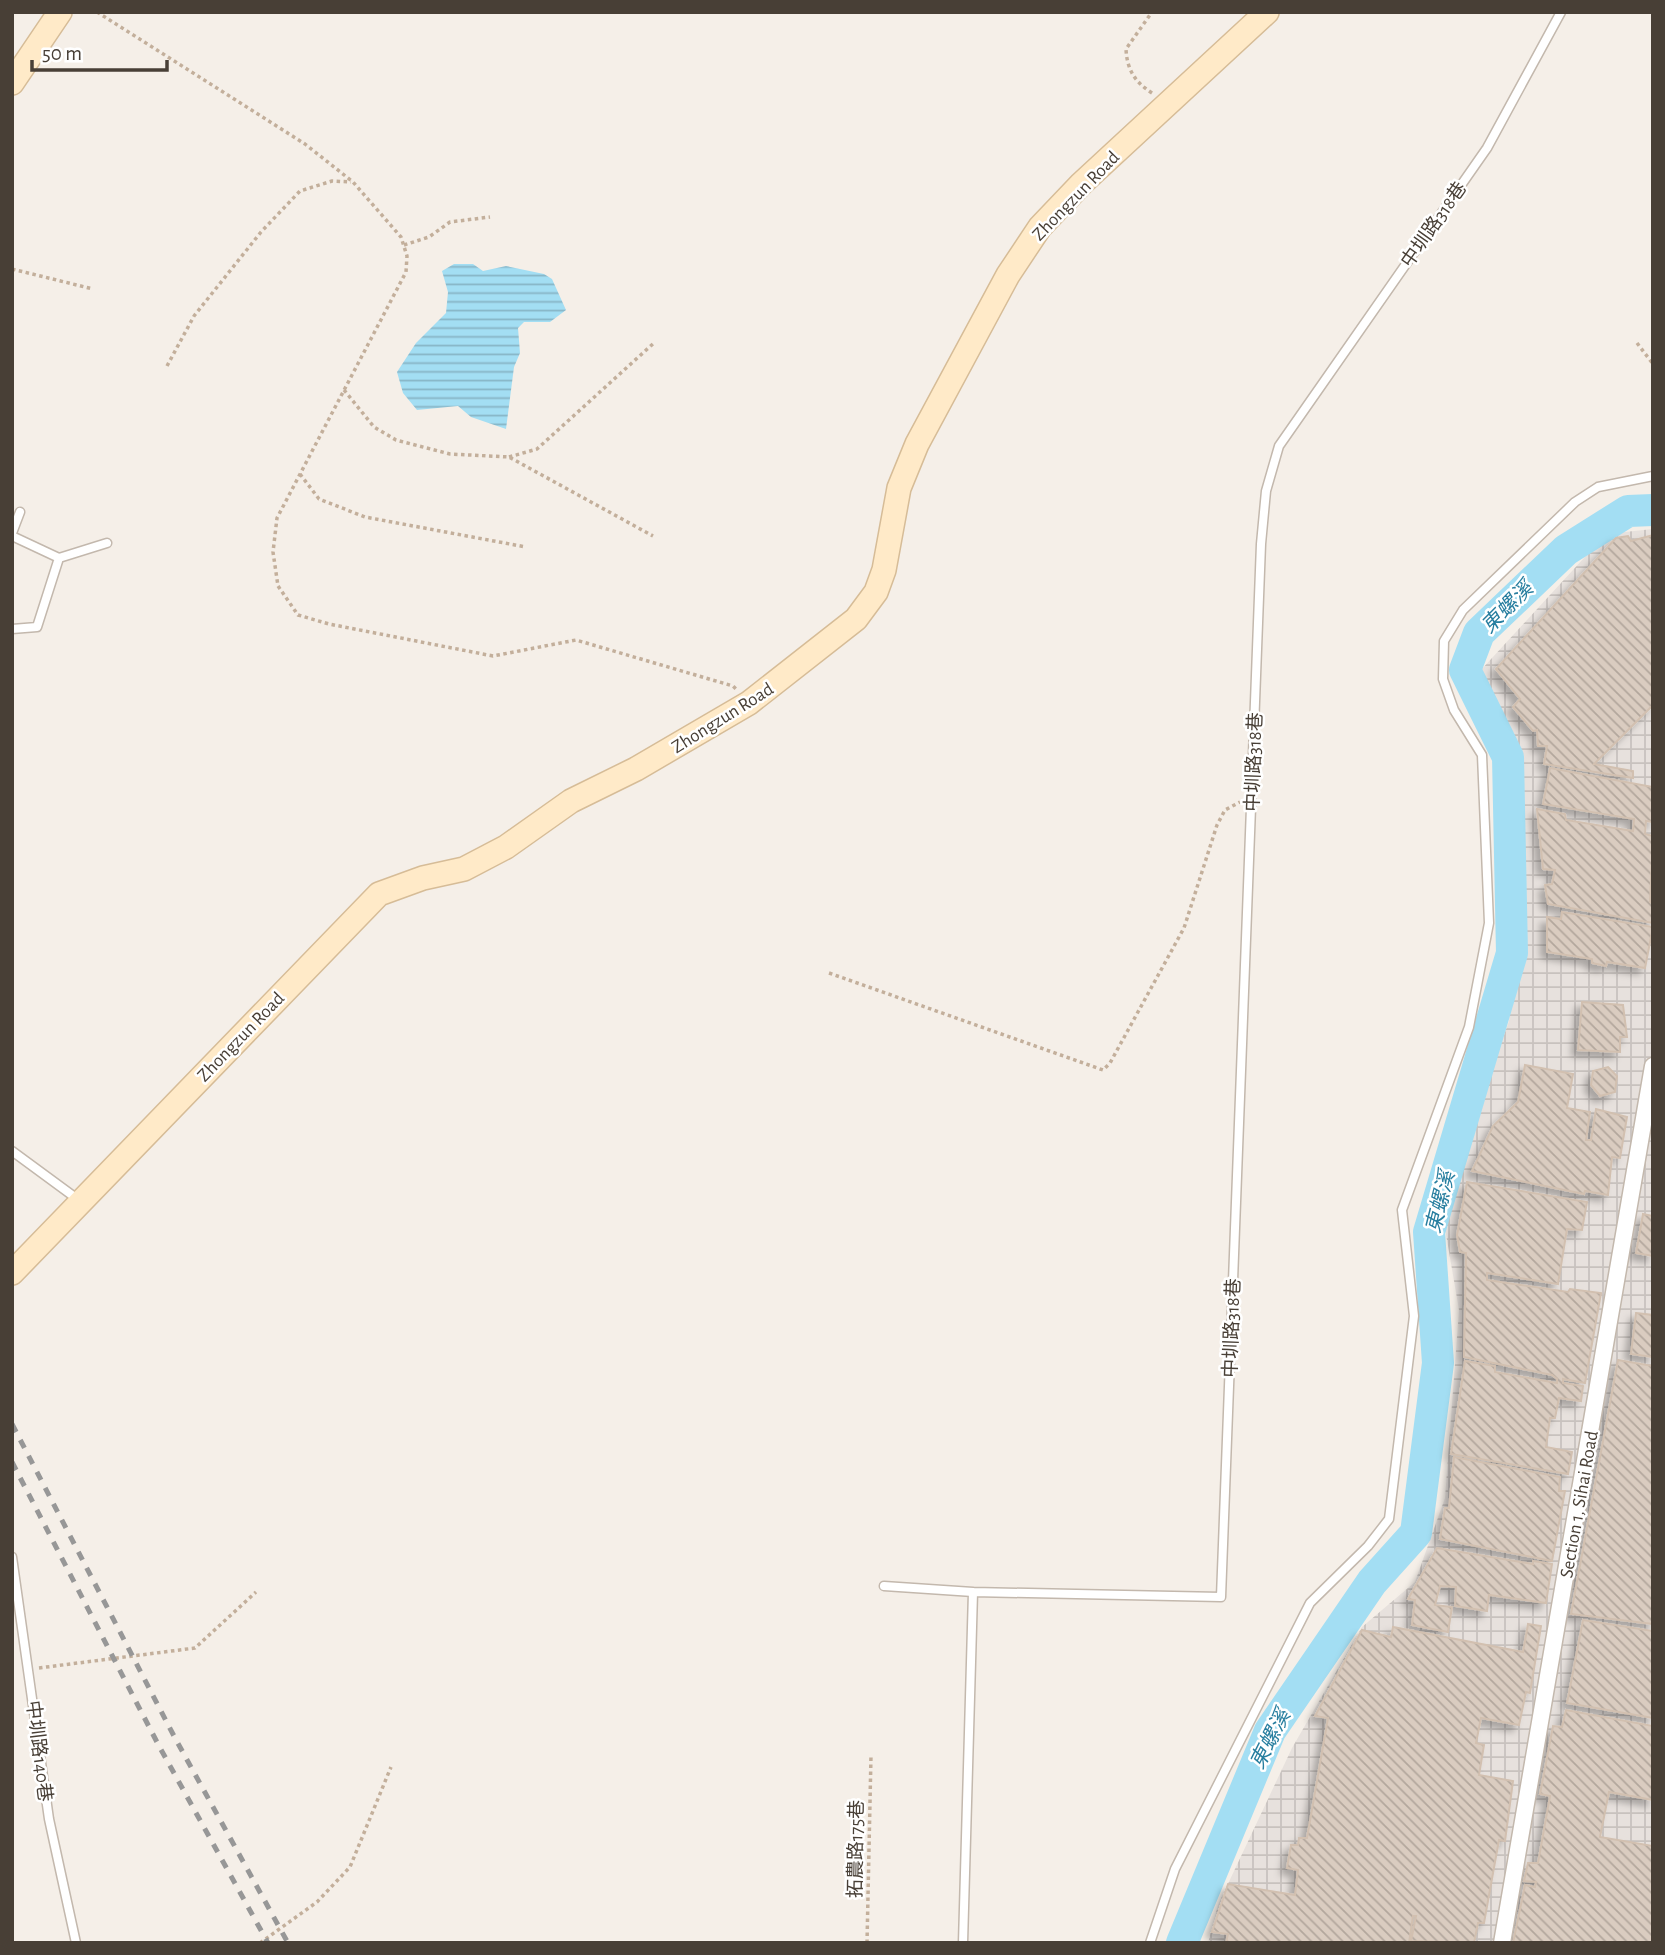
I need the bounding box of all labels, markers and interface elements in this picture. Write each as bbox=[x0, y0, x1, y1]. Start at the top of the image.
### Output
scale bar bbox=[32, 28, 166, 72]
text: 50 m bbox=[42, 43, 82, 64]
street label: Zhongzun Road bbox=[1029, 148, 1123, 244]
street label: 中圳路318巷 bbox=[1396, 178, 1471, 271]
water label: 東螺溪 bbox=[1477, 575, 1539, 637]
street label: Zhongzun Road bbox=[669, 679, 777, 757]
street label: 中圳路318巷 bbox=[1241, 712, 1266, 812]
street label: Zhongzun Road bbox=[194, 989, 288, 1085]
water label: 東螺溪 bbox=[1422, 1166, 1459, 1235]
street label: 中圳路318巷 bbox=[1219, 1278, 1244, 1378]
street label: Section 1, Sihai Road bbox=[1557, 1429, 1602, 1579]
street label: 中圳路140巷 bbox=[23, 1699, 56, 1803]
water label: 東螺溪 bbox=[1246, 1703, 1295, 1772]
street label: 拓農路175巷 bbox=[844, 1800, 867, 1898]

